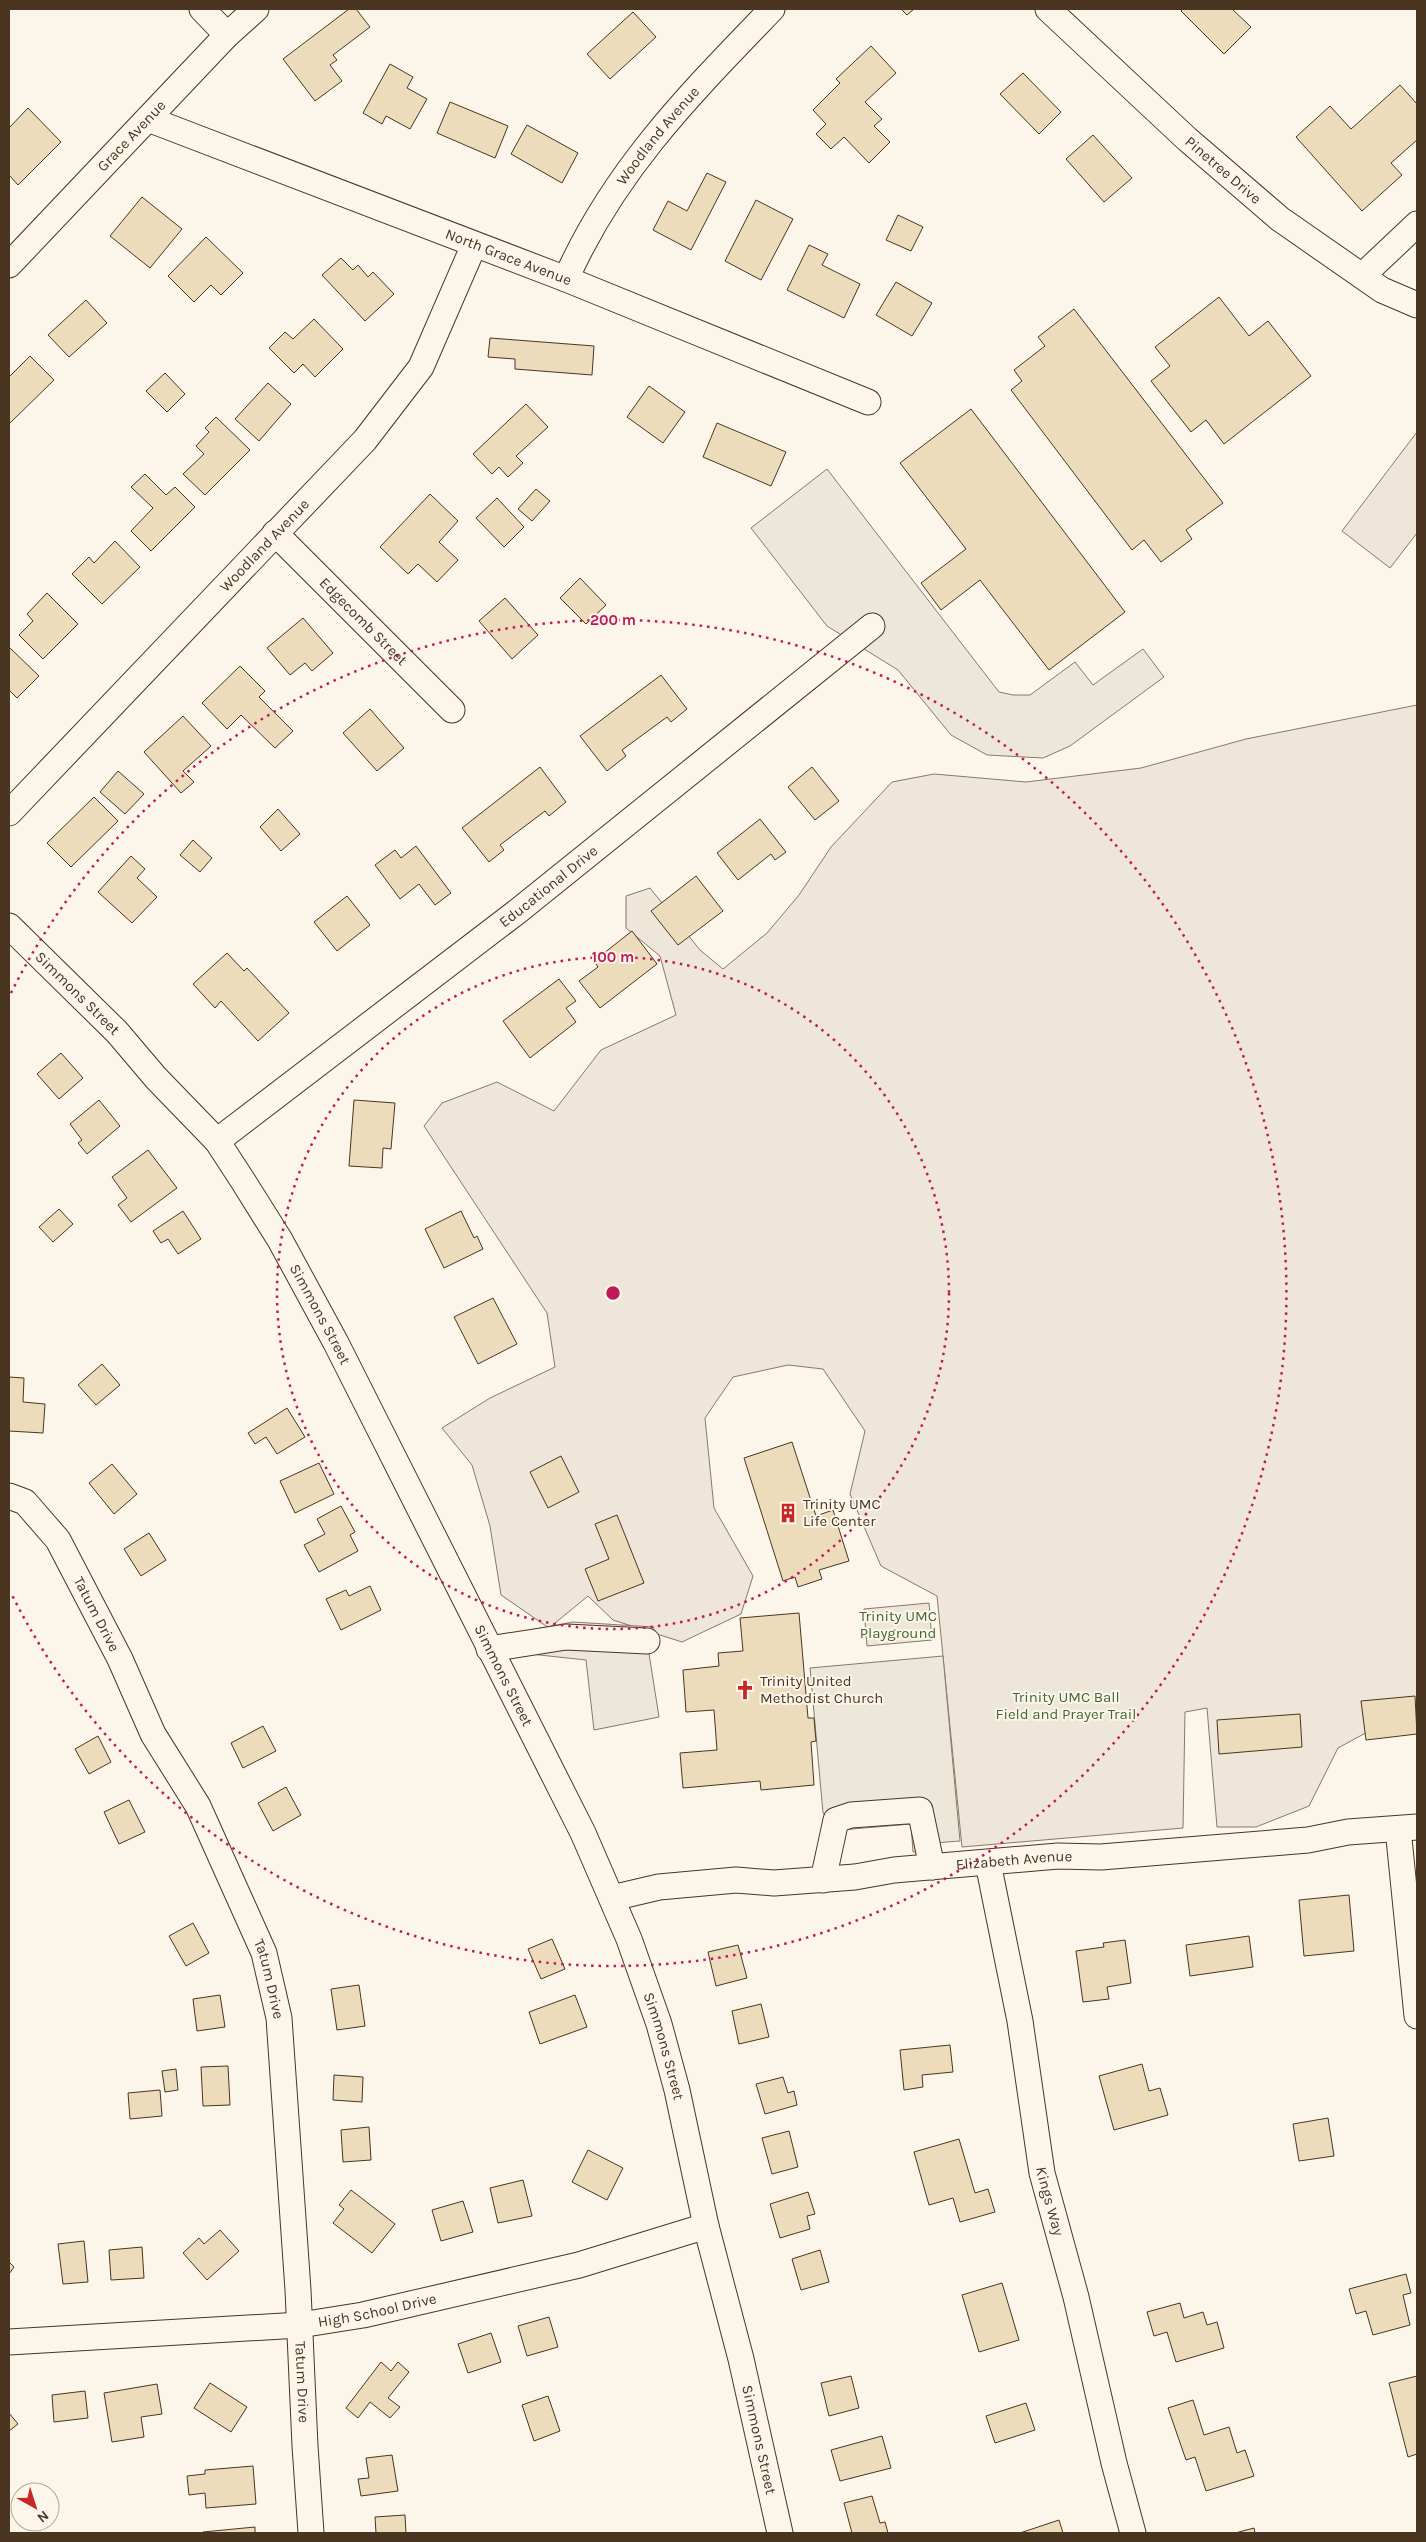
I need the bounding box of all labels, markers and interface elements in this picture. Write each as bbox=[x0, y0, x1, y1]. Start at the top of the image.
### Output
street label: Woodland Avenue bbox=[613, 83, 703, 188]
street label: Grace Avenue bbox=[93, 96, 170, 175]
street label: Pinetree Drive bbox=[1181, 132, 1265, 208]
street label: North Grace Avenue bbox=[443, 225, 574, 289]
street label: Woodland Avenue bbox=[216, 495, 313, 596]
street label: Edgecomb Street bbox=[316, 574, 411, 669]
text: 200 m bbox=[590, 611, 636, 629]
street label: Educational Drive bbox=[496, 841, 601, 931]
street label: Simmons Street bbox=[31, 948, 124, 1039]
text: 100 m bbox=[592, 948, 634, 966]
street label: Simmons Street bbox=[286, 1261, 354, 1368]
centre of rings bbox=[604, 1284, 622, 1302]
place label: Trinity UMC Life Center bbox=[803, 1495, 881, 1530]
building icon: Trinity UMC Life Center bbox=[777, 1502, 799, 1524]
street label: Tatum Drive bbox=[70, 1574, 124, 1655]
park label: Trinity UMC Playground bbox=[859, 1607, 937, 1642]
street label: Simmons Street bbox=[470, 1621, 537, 1729]
place label: Trinity United Methodist Church bbox=[760, 1672, 883, 1707]
church icon: Trinity United Methodist Church bbox=[734, 1679, 756, 1701]
park label: Trinity UMC Ball Field and Prayer Trail bbox=[996, 1688, 1136, 1723]
street label: Elizabeth Avenue bbox=[955, 1847, 1072, 1874]
street label: Tatum Drive bbox=[250, 1936, 288, 2021]
street label: Simmons Street bbox=[639, 1990, 688, 2102]
street label: Kings Way bbox=[1032, 2166, 1068, 2238]
street label: High School Drive bbox=[316, 2289, 438, 2331]
street label: Tatum Drive bbox=[291, 2341, 313, 2423]
street label: Simmons Street bbox=[738, 2383, 780, 2496]
north arrow bbox=[10, 2482, 60, 2532]
text: N bbox=[34, 2507, 52, 2526]

